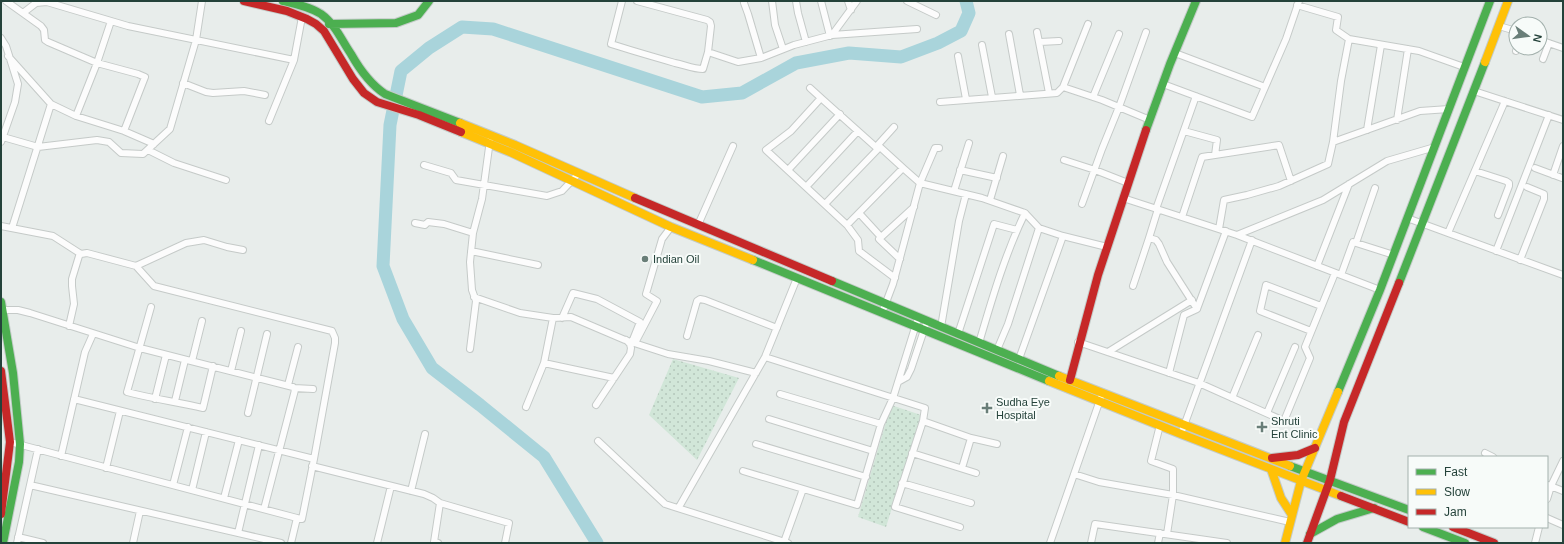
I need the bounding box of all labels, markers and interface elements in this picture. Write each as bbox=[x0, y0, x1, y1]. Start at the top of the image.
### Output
north arrow bbox=[1508, 16, 1548, 56]
text: N bbox=[1531, 33, 1544, 44]
place label: Indian Oil bbox=[653, 253, 699, 265]
marker: Indian Oil bbox=[640, 254, 650, 264]
place label: Sudha Eye Hospital bbox=[996, 396, 1050, 421]
marker: Sudha Eye Hospital bbox=[981, 402, 993, 414]
place label: Shruti Ent Clinic bbox=[1271, 415, 1318, 440]
marker: Shruti Ent Clinic bbox=[1256, 421, 1268, 433]
legend bbox=[1408, 456, 1548, 528]
text: Fast bbox=[1444, 465, 1468, 479]
text: Slow bbox=[1444, 485, 1470, 499]
text: Jam bbox=[1444, 505, 1467, 519]

